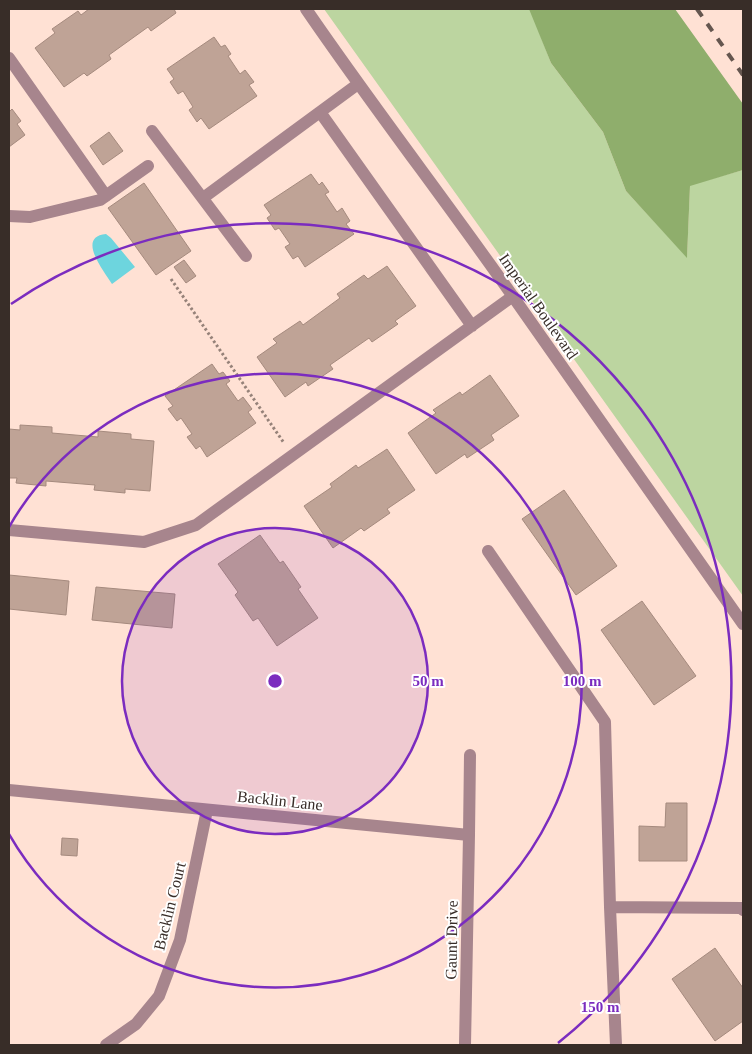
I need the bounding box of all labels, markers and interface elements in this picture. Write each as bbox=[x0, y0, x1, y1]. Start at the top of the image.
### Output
street label: Imperial Boulevard bbox=[495, 250, 581, 363]
centre of rings bbox=[266, 672, 284, 690]
text: 50 m bbox=[412, 673, 444, 689]
text: 100 m bbox=[563, 673, 602, 689]
street label: Backlin Lane bbox=[236, 788, 323, 813]
street label: Backlin Court bbox=[150, 860, 189, 952]
street label: Gaunt Drive bbox=[442, 900, 461, 980]
text: 150 m bbox=[581, 999, 620, 1015]

